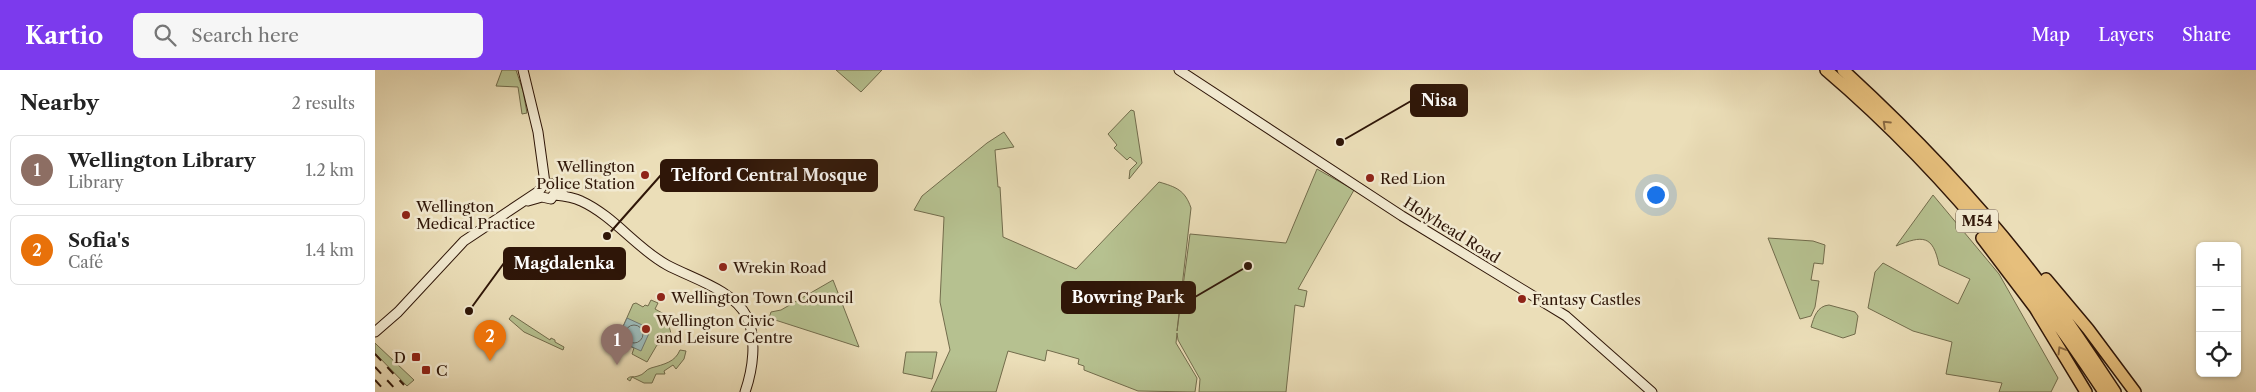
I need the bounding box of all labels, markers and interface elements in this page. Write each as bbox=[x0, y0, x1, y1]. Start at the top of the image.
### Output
search box bbox=[133, 13, 483, 58]
text: Kartio bbox=[25, 21, 103, 50]
icon: search bbox=[151, 21, 179, 49]
text: Search here bbox=[191, 24, 299, 47]
text: Map bbox=[2032, 24, 2070, 46]
text: Layers bbox=[2098, 24, 2154, 46]
text: Share bbox=[2182, 24, 2231, 46]
callout: Nisa bbox=[1411, 85, 1467, 116]
text: Nearby bbox=[20, 90, 99, 115]
text: Nisa bbox=[1421, 90, 1458, 110]
text: 2 results bbox=[292, 93, 355, 113]
one-way arrow bbox=[1882, 121, 1891, 130]
text: Wellington Library bbox=[68, 149, 255, 172]
place label: Wellington Police Station bbox=[536, 157, 636, 193]
text: 1 bbox=[33, 160, 41, 180]
text: 1.2 km bbox=[305, 160, 354, 180]
callout: Telford Central Mosque bbox=[661, 160, 877, 191]
text: Telford Central Mosque bbox=[671, 165, 868, 185]
marker: Wellington Police Station bbox=[639, 169, 651, 181]
place label: Red Lion bbox=[1380, 169, 1446, 188]
text: Library bbox=[68, 172, 124, 192]
marker: Red Lion bbox=[1364, 172, 1376, 184]
your location bbox=[1643, 182, 1669, 208]
street label: Holyhead Road bbox=[1400, 193, 1504, 267]
place label: Wellington Medical Practice bbox=[415, 197, 535, 233]
marker: Wellington Medical Practice bbox=[400, 209, 412, 221]
road number: M54 bbox=[1956, 210, 1998, 232]
text: Sofia's bbox=[68, 229, 130, 252]
text: 2 bbox=[32, 240, 42, 260]
text: 1.4 km bbox=[305, 240, 354, 260]
map controls bbox=[2196, 242, 2241, 377]
button: + bbox=[2196, 242, 2241, 287]
callout: Magdalenka bbox=[504, 248, 625, 279]
text: Café bbox=[68, 252, 103, 272]
text: Magdalenka bbox=[514, 253, 615, 273]
place label: Wrekin Road bbox=[732, 258, 827, 277]
marker: Wrekin Road bbox=[717, 261, 729, 273]
callout: Bowring Park bbox=[1062, 282, 1195, 313]
text: Bowring Park bbox=[1072, 287, 1185, 307]
button: − bbox=[2196, 287, 2241, 332]
place label: Wellington Town Council bbox=[670, 288, 854, 307]
place label: Fantasy Castles bbox=[1532, 290, 1641, 309]
marker: Wellington Town Council bbox=[655, 291, 667, 303]
marker: Fantasy Castles bbox=[1516, 293, 1528, 305]
place label: Wellington Civic and Leisure Centre bbox=[655, 311, 793, 347]
pin: 2 bbox=[474, 320, 506, 361]
marker: Wellington Civic and Leisure Centre bbox=[640, 323, 652, 335]
pin: 1 bbox=[601, 324, 633, 365]
button: locate bbox=[2196, 332, 2241, 377]
one-way arrow bbox=[2058, 347, 2068, 356]
place label: D bbox=[394, 348, 406, 367]
marker: D bbox=[410, 351, 422, 363]
place label: C bbox=[436, 361, 448, 380]
marker: C bbox=[420, 364, 432, 376]

